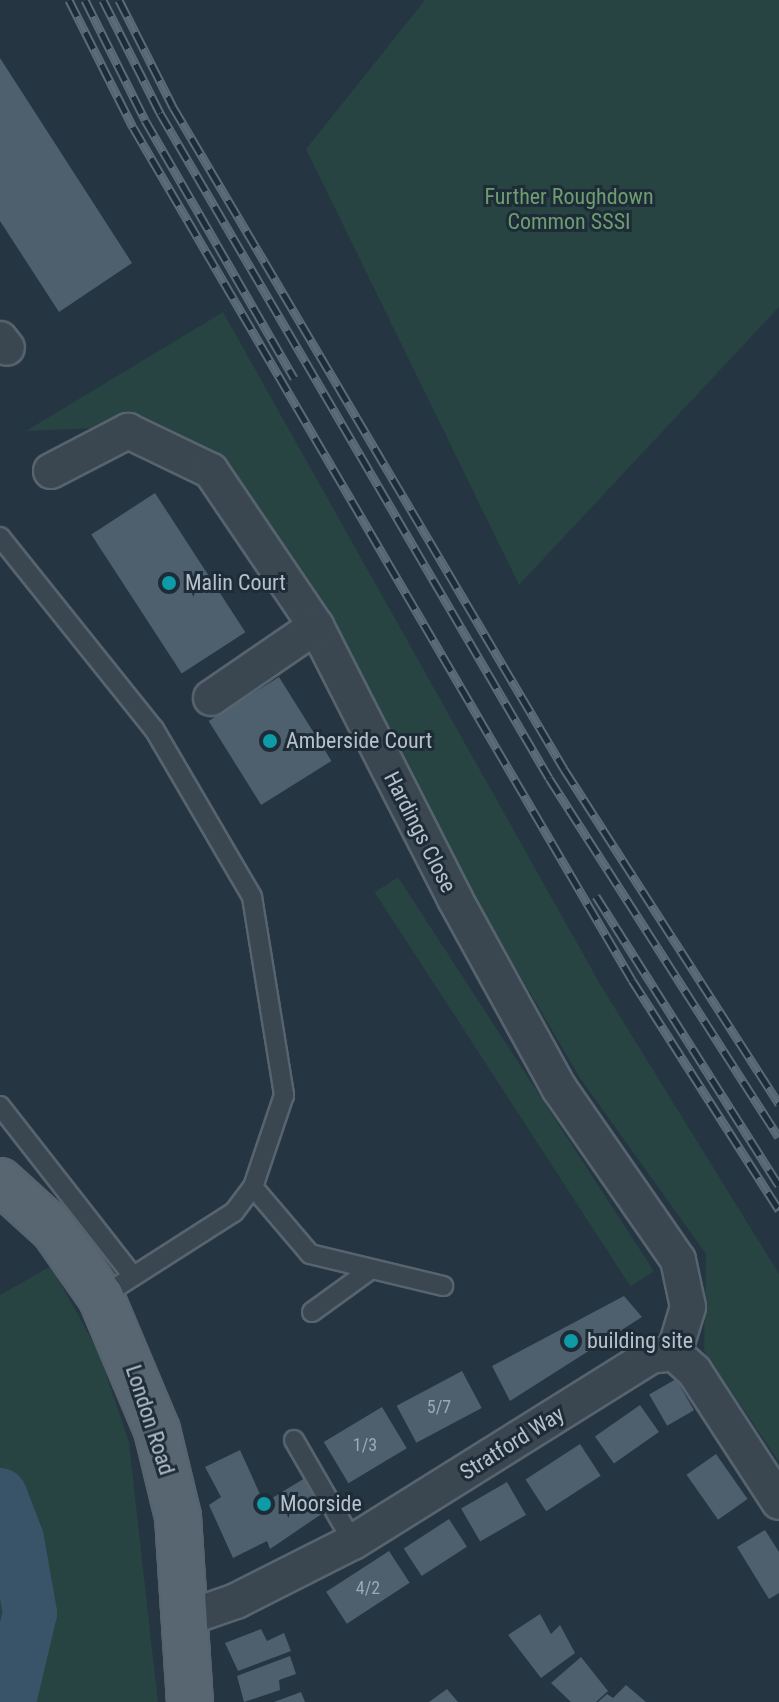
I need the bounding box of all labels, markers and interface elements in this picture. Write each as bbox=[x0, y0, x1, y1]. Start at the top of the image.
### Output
park label: Further Roughdown Common SSSI bbox=[484, 183, 654, 234]
place label: Malin Court bbox=[185, 570, 286, 596]
marker: Malin Court bbox=[160, 574, 178, 592]
place label: Amberside Court bbox=[286, 728, 432, 754]
marker: Amberside Court bbox=[261, 732, 279, 750]
street label: Hardings Close bbox=[378, 767, 462, 897]
place label: building site bbox=[587, 1328, 693, 1354]
marker: building site bbox=[562, 1332, 580, 1350]
street label: London Road bbox=[120, 1362, 180, 1478]
house number: 5/7 bbox=[427, 1396, 451, 1418]
street label: Stratford Way bbox=[455, 1401, 569, 1485]
house number: 1/3 bbox=[353, 1434, 377, 1456]
place label: Moorside bbox=[280, 1491, 362, 1517]
marker: Moorside bbox=[255, 1495, 273, 1513]
house number: 4/2 bbox=[356, 1577, 380, 1599]

